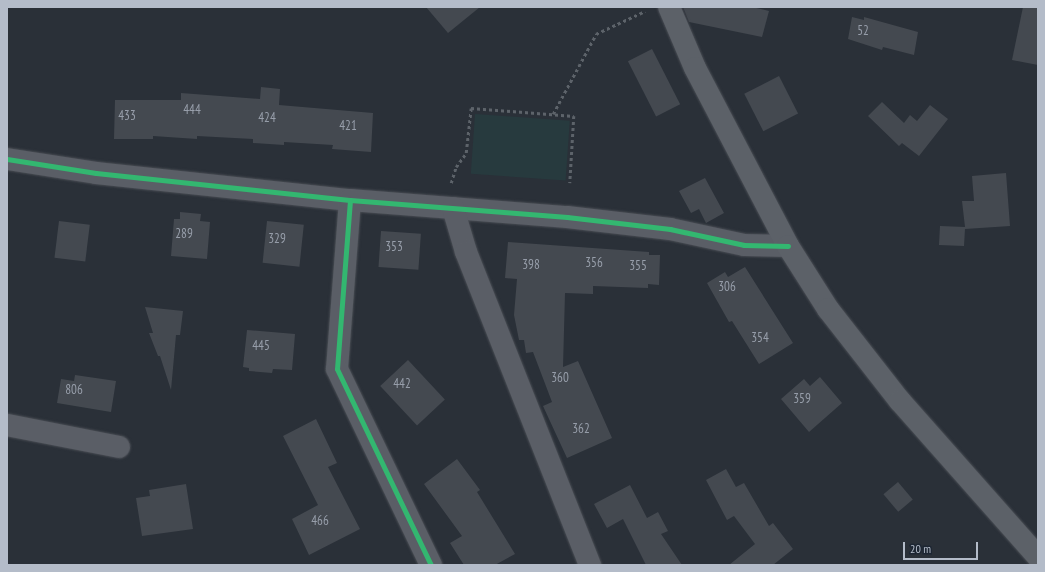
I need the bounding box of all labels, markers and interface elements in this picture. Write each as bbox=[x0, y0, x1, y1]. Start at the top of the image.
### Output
house number: 52 bbox=[857, 23, 869, 39]
house number: 444 bbox=[183, 102, 201, 118]
house number: 433 bbox=[118, 108, 136, 124]
house number: 424 bbox=[258, 110, 276, 126]
house number: 421 bbox=[339, 118, 357, 134]
house number: 289 bbox=[175, 226, 193, 242]
house number: 329 bbox=[268, 231, 286, 247]
house number: 353 bbox=[385, 239, 403, 255]
house number: 356 bbox=[585, 255, 603, 271]
house number: 398 bbox=[522, 257, 540, 273]
house number: 355 bbox=[629, 258, 647, 274]
house number: 306 bbox=[718, 279, 736, 295]
house number: 354 bbox=[751, 330, 769, 346]
house number: 445 bbox=[252, 338, 270, 354]
house number: 360 bbox=[551, 370, 569, 386]
house number: 442 bbox=[393, 376, 411, 392]
house number: 806 bbox=[65, 382, 83, 398]
house number: 359 bbox=[793, 391, 811, 407]
house number: 362 bbox=[572, 421, 590, 437]
house number: 466 bbox=[311, 513, 329, 529]
scale bar bbox=[905, 534, 980, 560]
text: 20 m bbox=[910, 541, 931, 556]

